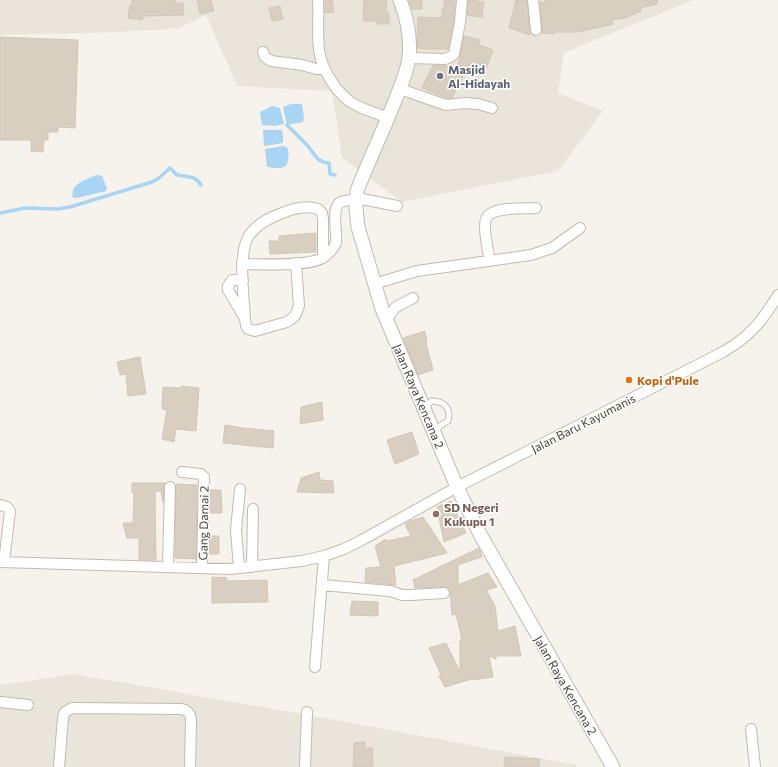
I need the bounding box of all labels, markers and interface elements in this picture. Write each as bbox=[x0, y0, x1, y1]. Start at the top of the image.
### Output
place label: Masjid Al-Hidayah bbox=[448, 62, 510, 90]
marker: Masjid Al-Hidayah bbox=[435, 71, 445, 81]
street label: Jalan Raya Kencana 2 bbox=[390, 342, 448, 451]
place label: Kopi d'Pule bbox=[637, 373, 699, 387]
marker: Kopi d'Pule bbox=[624, 375, 634, 385]
street label: Jalan Baru Kayumanis bbox=[528, 391, 638, 456]
street label: Gang Damai 2 bbox=[195, 485, 211, 560]
place label: SD Negeri Kukupu 1 bbox=[444, 500, 499, 528]
marker: SD Negeri Kukupu 1 bbox=[431, 509, 441, 519]
street label: Jalan Raya Kencana 2 bbox=[531, 633, 600, 738]

